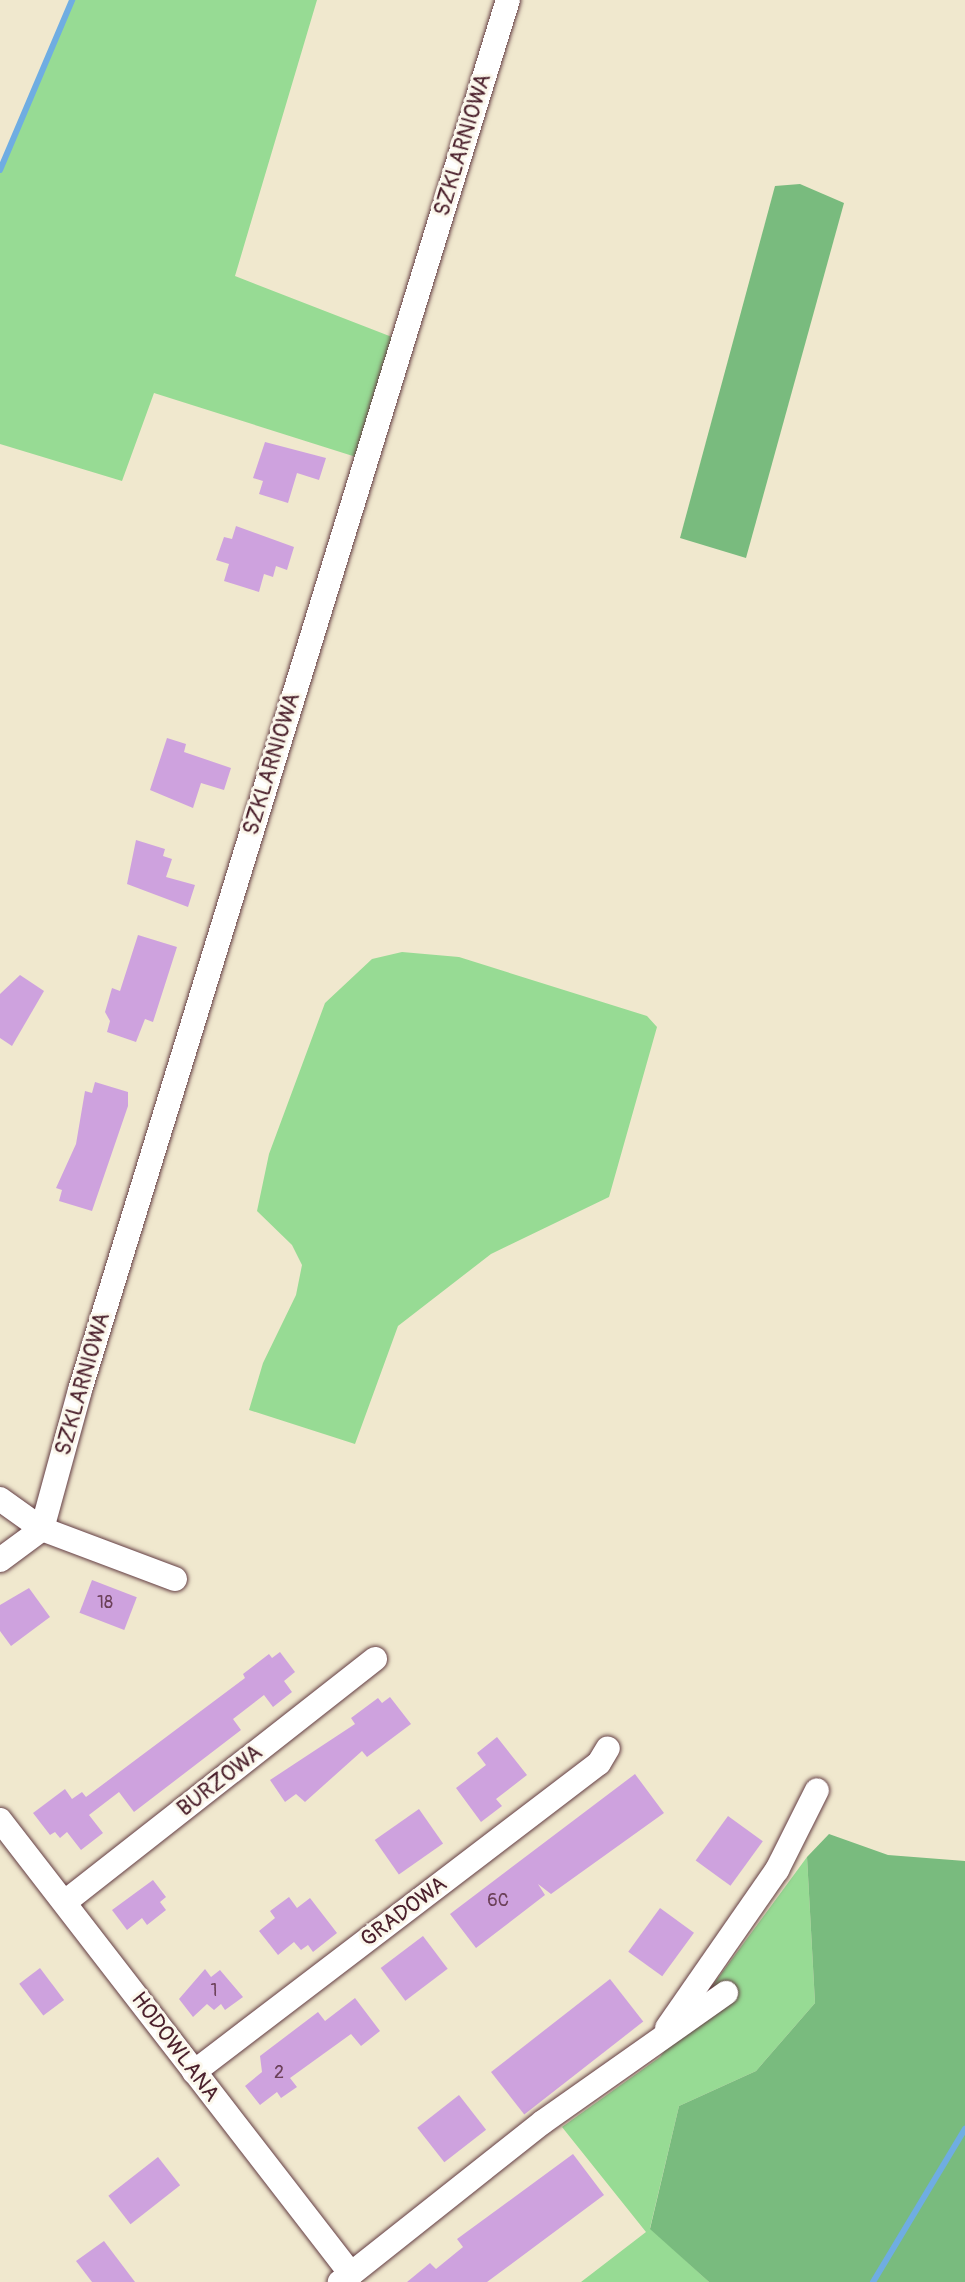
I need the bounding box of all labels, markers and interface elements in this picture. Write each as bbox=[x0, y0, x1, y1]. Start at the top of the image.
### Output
street label: SZKLARNIOWA bbox=[429, 71, 497, 219]
street label: SZKLARNIOWA bbox=[238, 690, 306, 838]
street label: SZKLARNIOWA bbox=[50, 1310, 116, 1458]
house number: 18 bbox=[97, 1592, 113, 1614]
street label: BURZOWA bbox=[172, 1740, 268, 1822]
street label: GRADOWA bbox=[356, 1871, 452, 1953]
house number: 6C bbox=[487, 1890, 509, 1912]
house number: 1 bbox=[210, 1980, 218, 2002]
street label: HODOWLANA bbox=[125, 1987, 225, 2107]
house number: 2 bbox=[274, 2062, 284, 2084]

